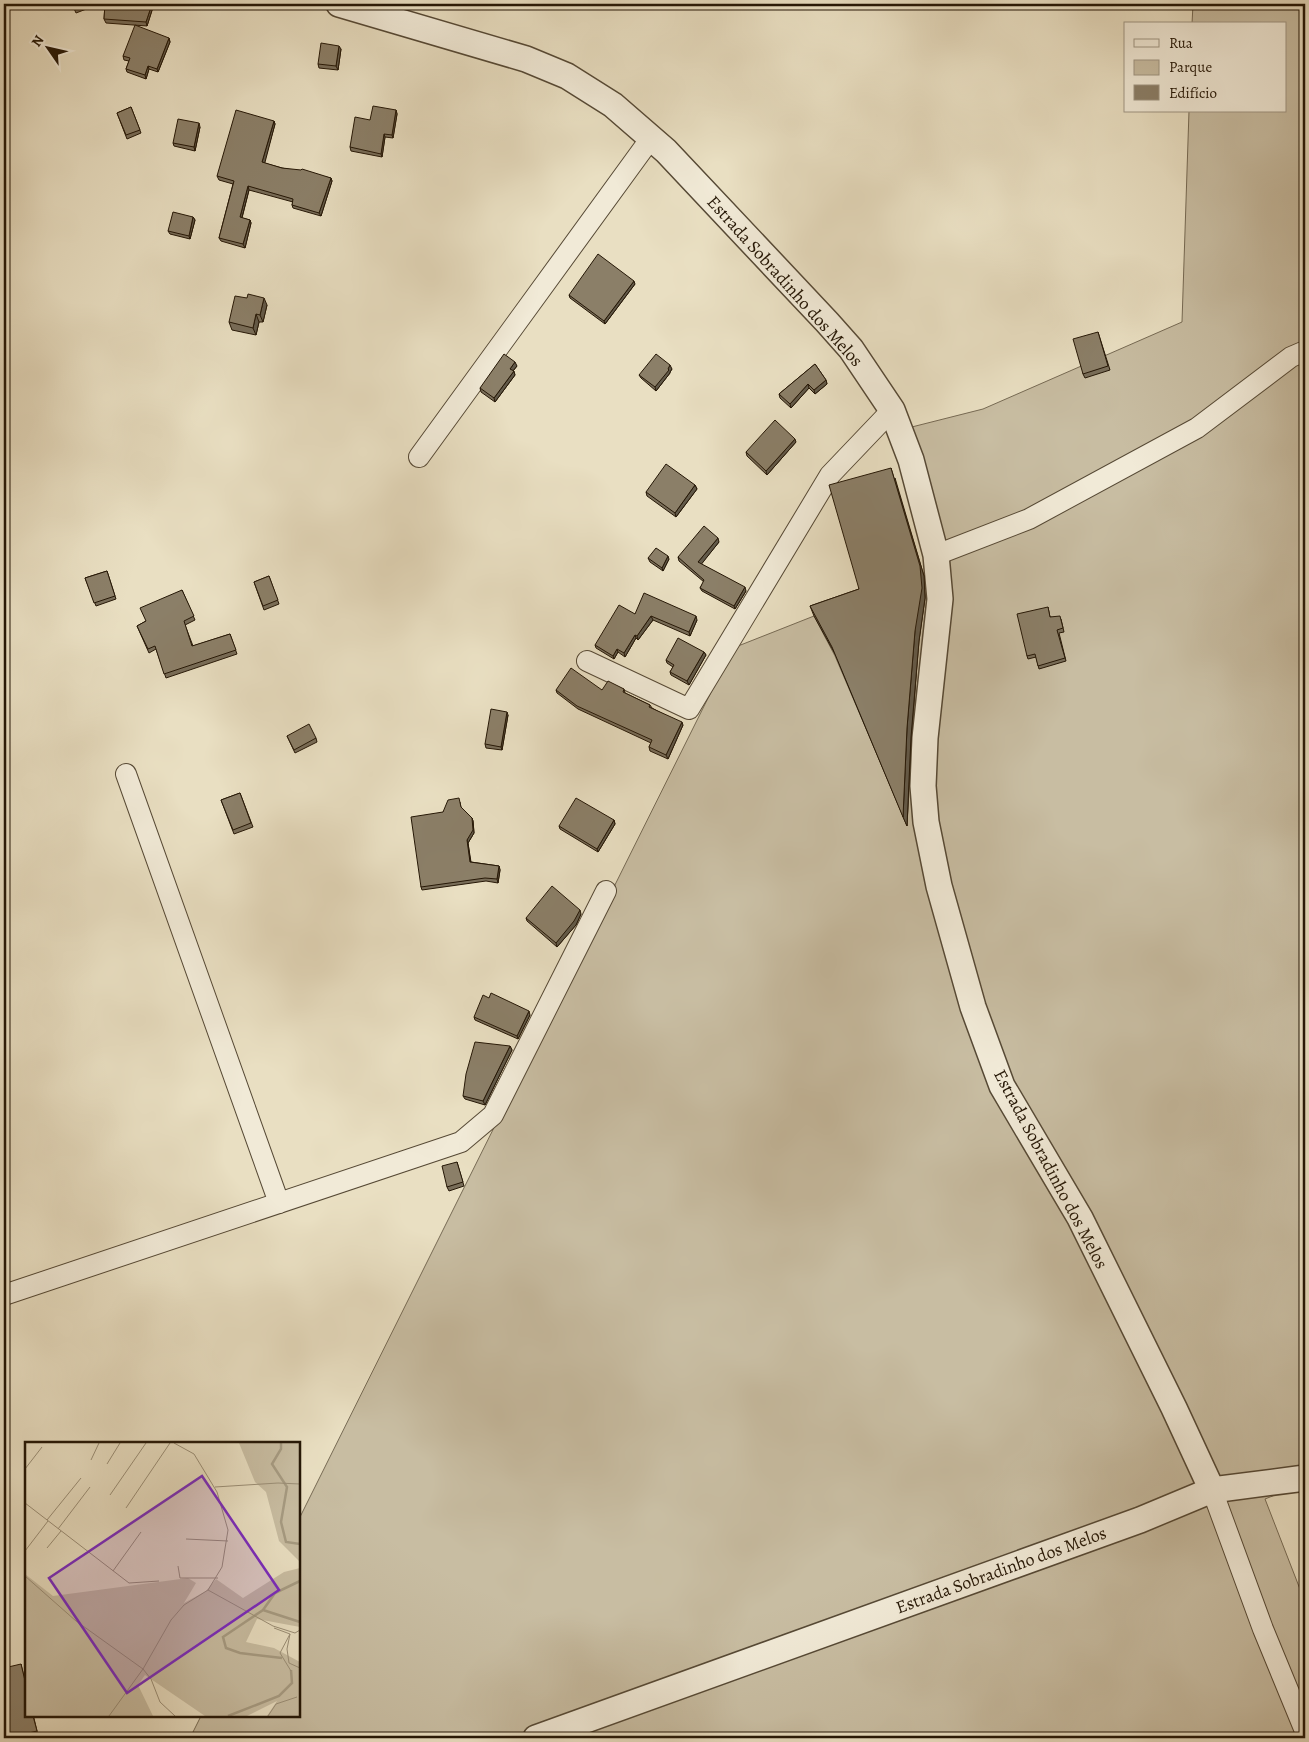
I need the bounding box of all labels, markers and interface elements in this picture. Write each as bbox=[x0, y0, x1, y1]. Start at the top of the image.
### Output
north arrow bbox=[22, 22, 72, 72]
legend bbox=[1124, 22, 1286, 112]
text: N bbox=[27, 31, 48, 51]
text: Rua bbox=[1169, 33, 1193, 53]
text: Parque bbox=[1169, 57, 1212, 77]
text: Edifício bbox=[1169, 83, 1217, 103]
street label: Estrada Sobradinho dos Melos bbox=[702, 190, 868, 372]
street label: Estrada Sobradinho dos Melos bbox=[988, 1065, 1114, 1273]
inset map bbox=[25, 1442, 300, 1717]
street label: Estrada Sobradinho dos Melos bbox=[892, 1521, 1110, 1619]

